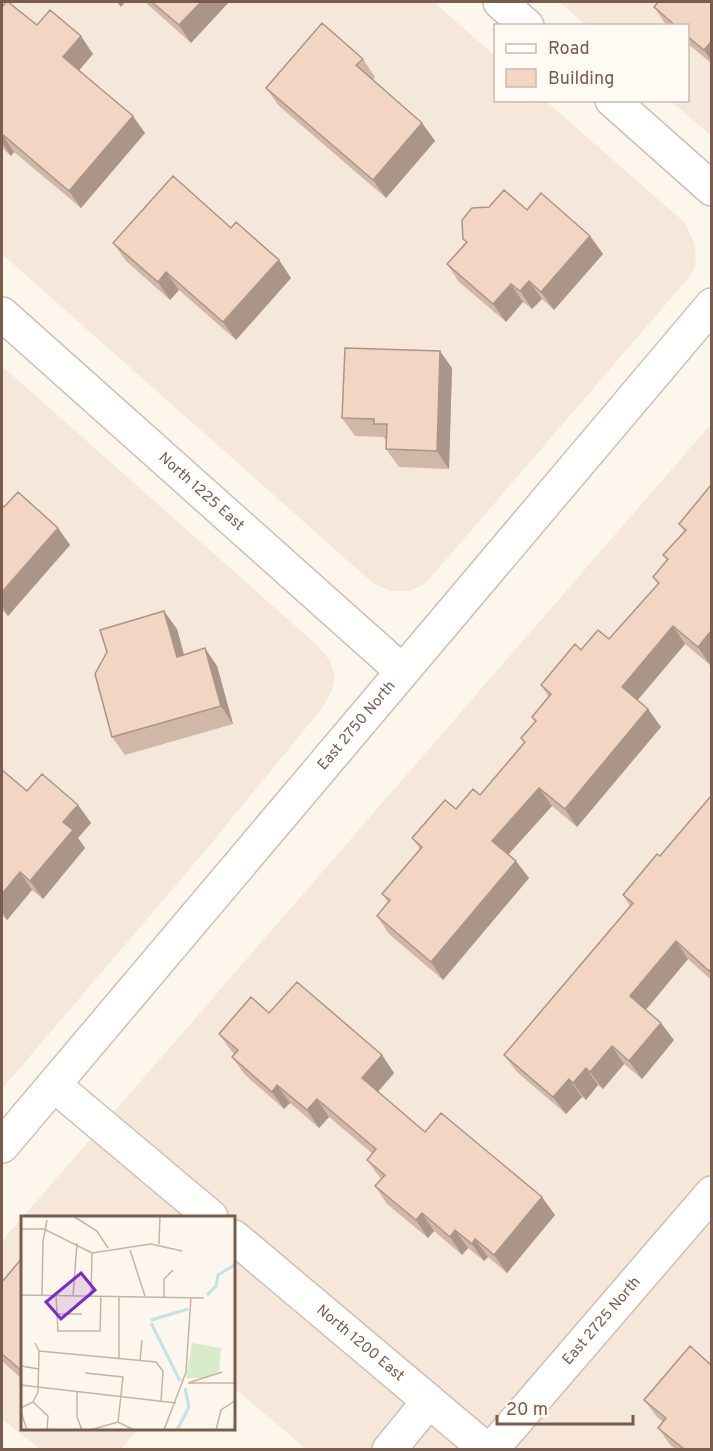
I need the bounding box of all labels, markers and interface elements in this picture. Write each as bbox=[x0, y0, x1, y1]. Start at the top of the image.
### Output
legend bbox=[494, 24, 689, 102]
text: Road bbox=[548, 38, 590, 61]
text: Building bbox=[548, 68, 614, 91]
street label: North 1225 East bbox=[154, 449, 248, 535]
street label: East 2750 North bbox=[314, 677, 400, 774]
inset map bbox=[21, 1216, 236, 1430]
street label: East 2725 North bbox=[559, 1273, 645, 1369]
street label: North 1200 East bbox=[312, 1301, 408, 1386]
scale bar bbox=[497, 1388, 634, 1426]
text: 20 m bbox=[506, 1399, 548, 1422]

